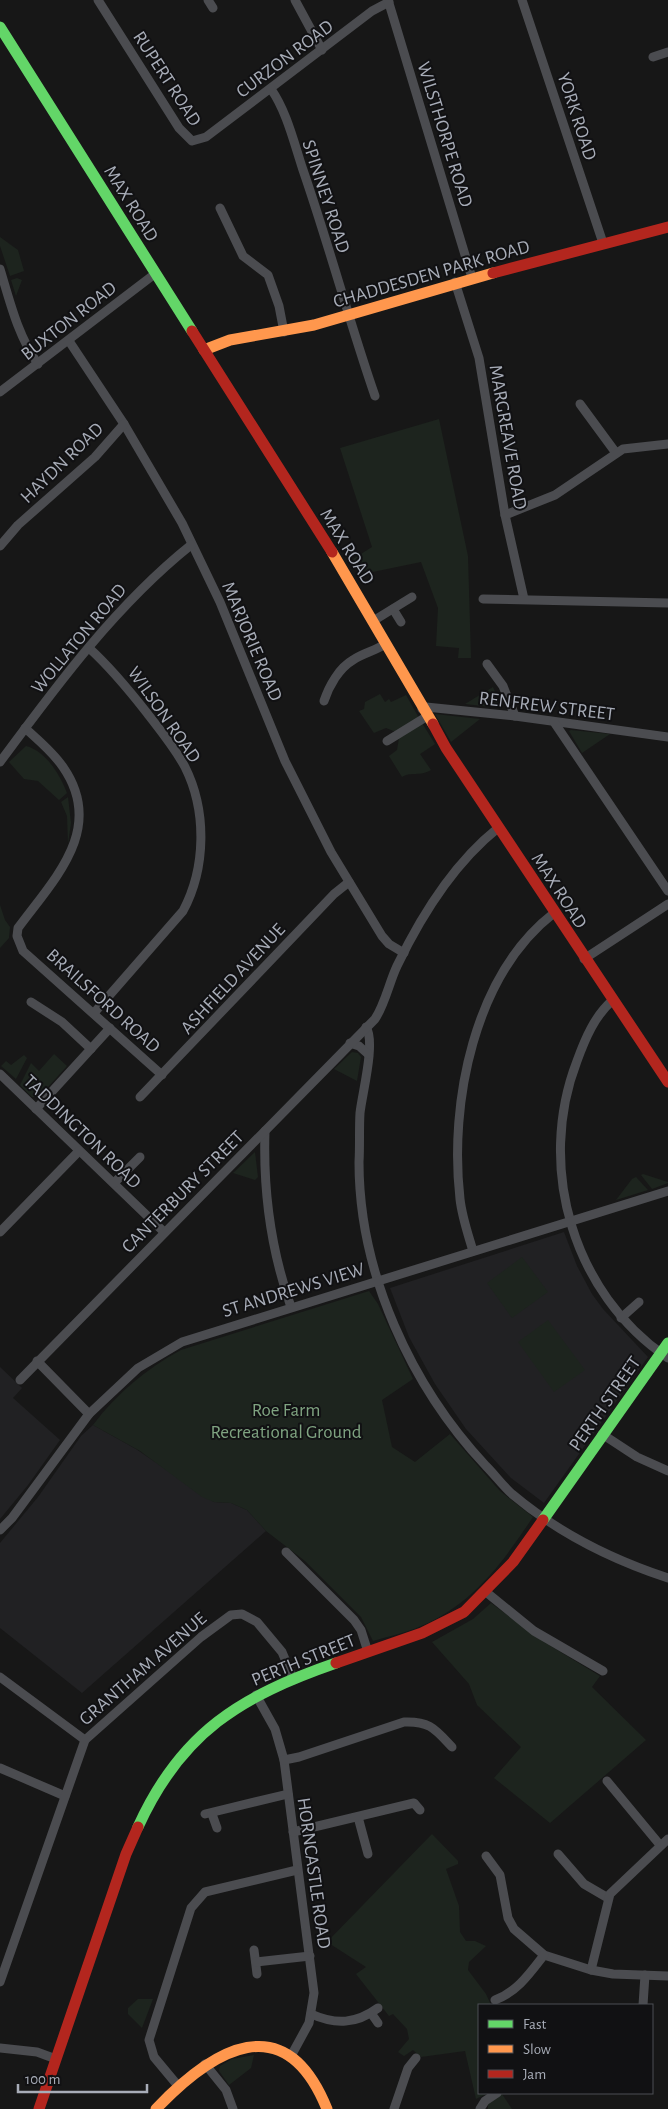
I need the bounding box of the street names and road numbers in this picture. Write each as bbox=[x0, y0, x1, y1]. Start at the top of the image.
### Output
street label: CURZON ROAD bbox=[233, 17, 337, 102]
street label: RUPERT ROAD bbox=[129, 28, 204, 130]
street label: WILSTHORPE ROAD bbox=[413, 60, 476, 209]
street label: YORK ROAD bbox=[553, 70, 600, 163]
street label: SPINNEY ROAD bbox=[298, 138, 353, 255]
street label: MAX ROAD bbox=[100, 162, 161, 245]
street label: CHADDESDEN PARK ROAD bbox=[331, 237, 532, 312]
street label: BUXTON ROAD bbox=[18, 278, 120, 364]
street label: MARGREAVE ROAD bbox=[485, 364, 530, 511]
street label: HAYDN ROAD bbox=[17, 419, 107, 507]
street label: MAX ROAD bbox=[316, 505, 377, 588]
street label: MARJORIE ROAD bbox=[218, 579, 285, 704]
street label: WOLLATON ROAD bbox=[28, 581, 130, 697]
street label: WILSON ROAD bbox=[124, 663, 204, 766]
street label: RENFREW STREET bbox=[478, 689, 616, 724]
street label: MAX ROAD bbox=[527, 850, 590, 932]
street label: ASHFIELD AVENUE bbox=[177, 920, 289, 1038]
street label: BRAILSFORD ROAD bbox=[43, 945, 163, 1057]
street label: TADDINGTON ROAD bbox=[20, 1071, 144, 1193]
street label: CANTERBURY STREET bbox=[118, 1127, 248, 1257]
street label: ST ANDREWS VIEW bbox=[220, 1260, 367, 1321]
street label: PERTH STREET bbox=[566, 1353, 645, 1455]
street label: GRANTHAM AVENUE bbox=[76, 1609, 210, 1729]
street label: PERTH STREET bbox=[249, 1631, 358, 1690]
street label: HORNCASTLE ROAD bbox=[294, 1796, 334, 1950]

